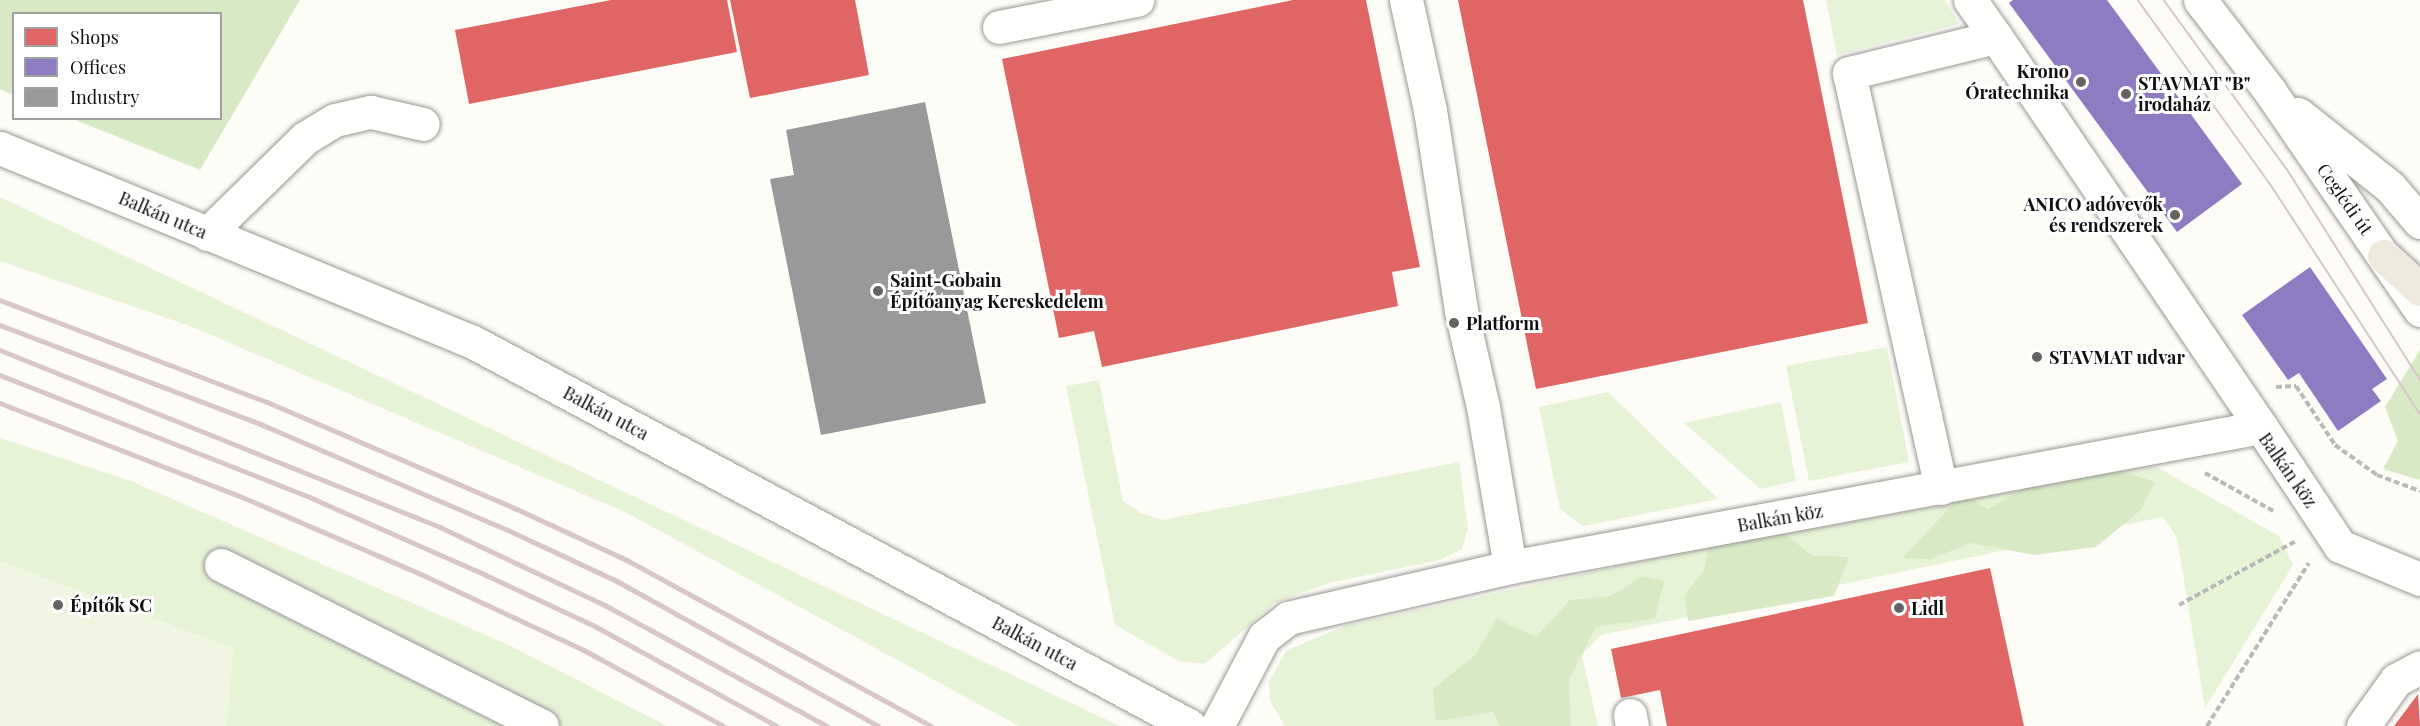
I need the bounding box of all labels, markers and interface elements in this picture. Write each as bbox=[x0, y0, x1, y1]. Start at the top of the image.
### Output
legend bbox=[12, 12, 222, 120]
text: Shops bbox=[70, 25, 119, 49]
text: Offices bbox=[70, 55, 126, 79]
place label: Krono Óratechnika bbox=[1965, 61, 2069, 104]
place label: STAVMAT "B" irodaház bbox=[2138, 73, 2251, 116]
marker: Krono Óratechnika bbox=[2074, 75, 2088, 89]
text: Industry bbox=[70, 85, 139, 109]
marker: STAVMAT "B" irodaház bbox=[2119, 87, 2133, 101]
street label: Ceglédi út bbox=[2313, 159, 2377, 239]
street label: Balkán utca bbox=[116, 187, 210, 243]
place label: ANICO adóvevők és rendszerek bbox=[2023, 194, 2163, 236]
marker: ANICO adóvevők és rendszerek bbox=[2168, 208, 2182, 222]
place label: Saint-Gobain Építőanyag Kereskedelem bbox=[890, 270, 1104, 312]
marker: Saint-Gobain Építőanyag Kereskedelem bbox=[871, 284, 885, 298]
place label: Platform bbox=[1466, 312, 1539, 334]
marker: Platform bbox=[1447, 316, 1461, 330]
place label: STAVMAT udvar bbox=[2049, 346, 2185, 368]
marker: STAVMAT udvar bbox=[2030, 350, 2044, 364]
street label: Balkán utca bbox=[560, 381, 652, 445]
street label: Balkán köz bbox=[2254, 428, 2322, 512]
street label: Balkán köz bbox=[1735, 500, 1825, 536]
place label: Építők SC bbox=[70, 594, 152, 616]
place label: Lidl bbox=[1911, 597, 1944, 619]
marker: Építők SC bbox=[51, 598, 65, 612]
marker: Lidl bbox=[1892, 601, 1906, 615]
street label: Balkán utca bbox=[989, 611, 1081, 675]

